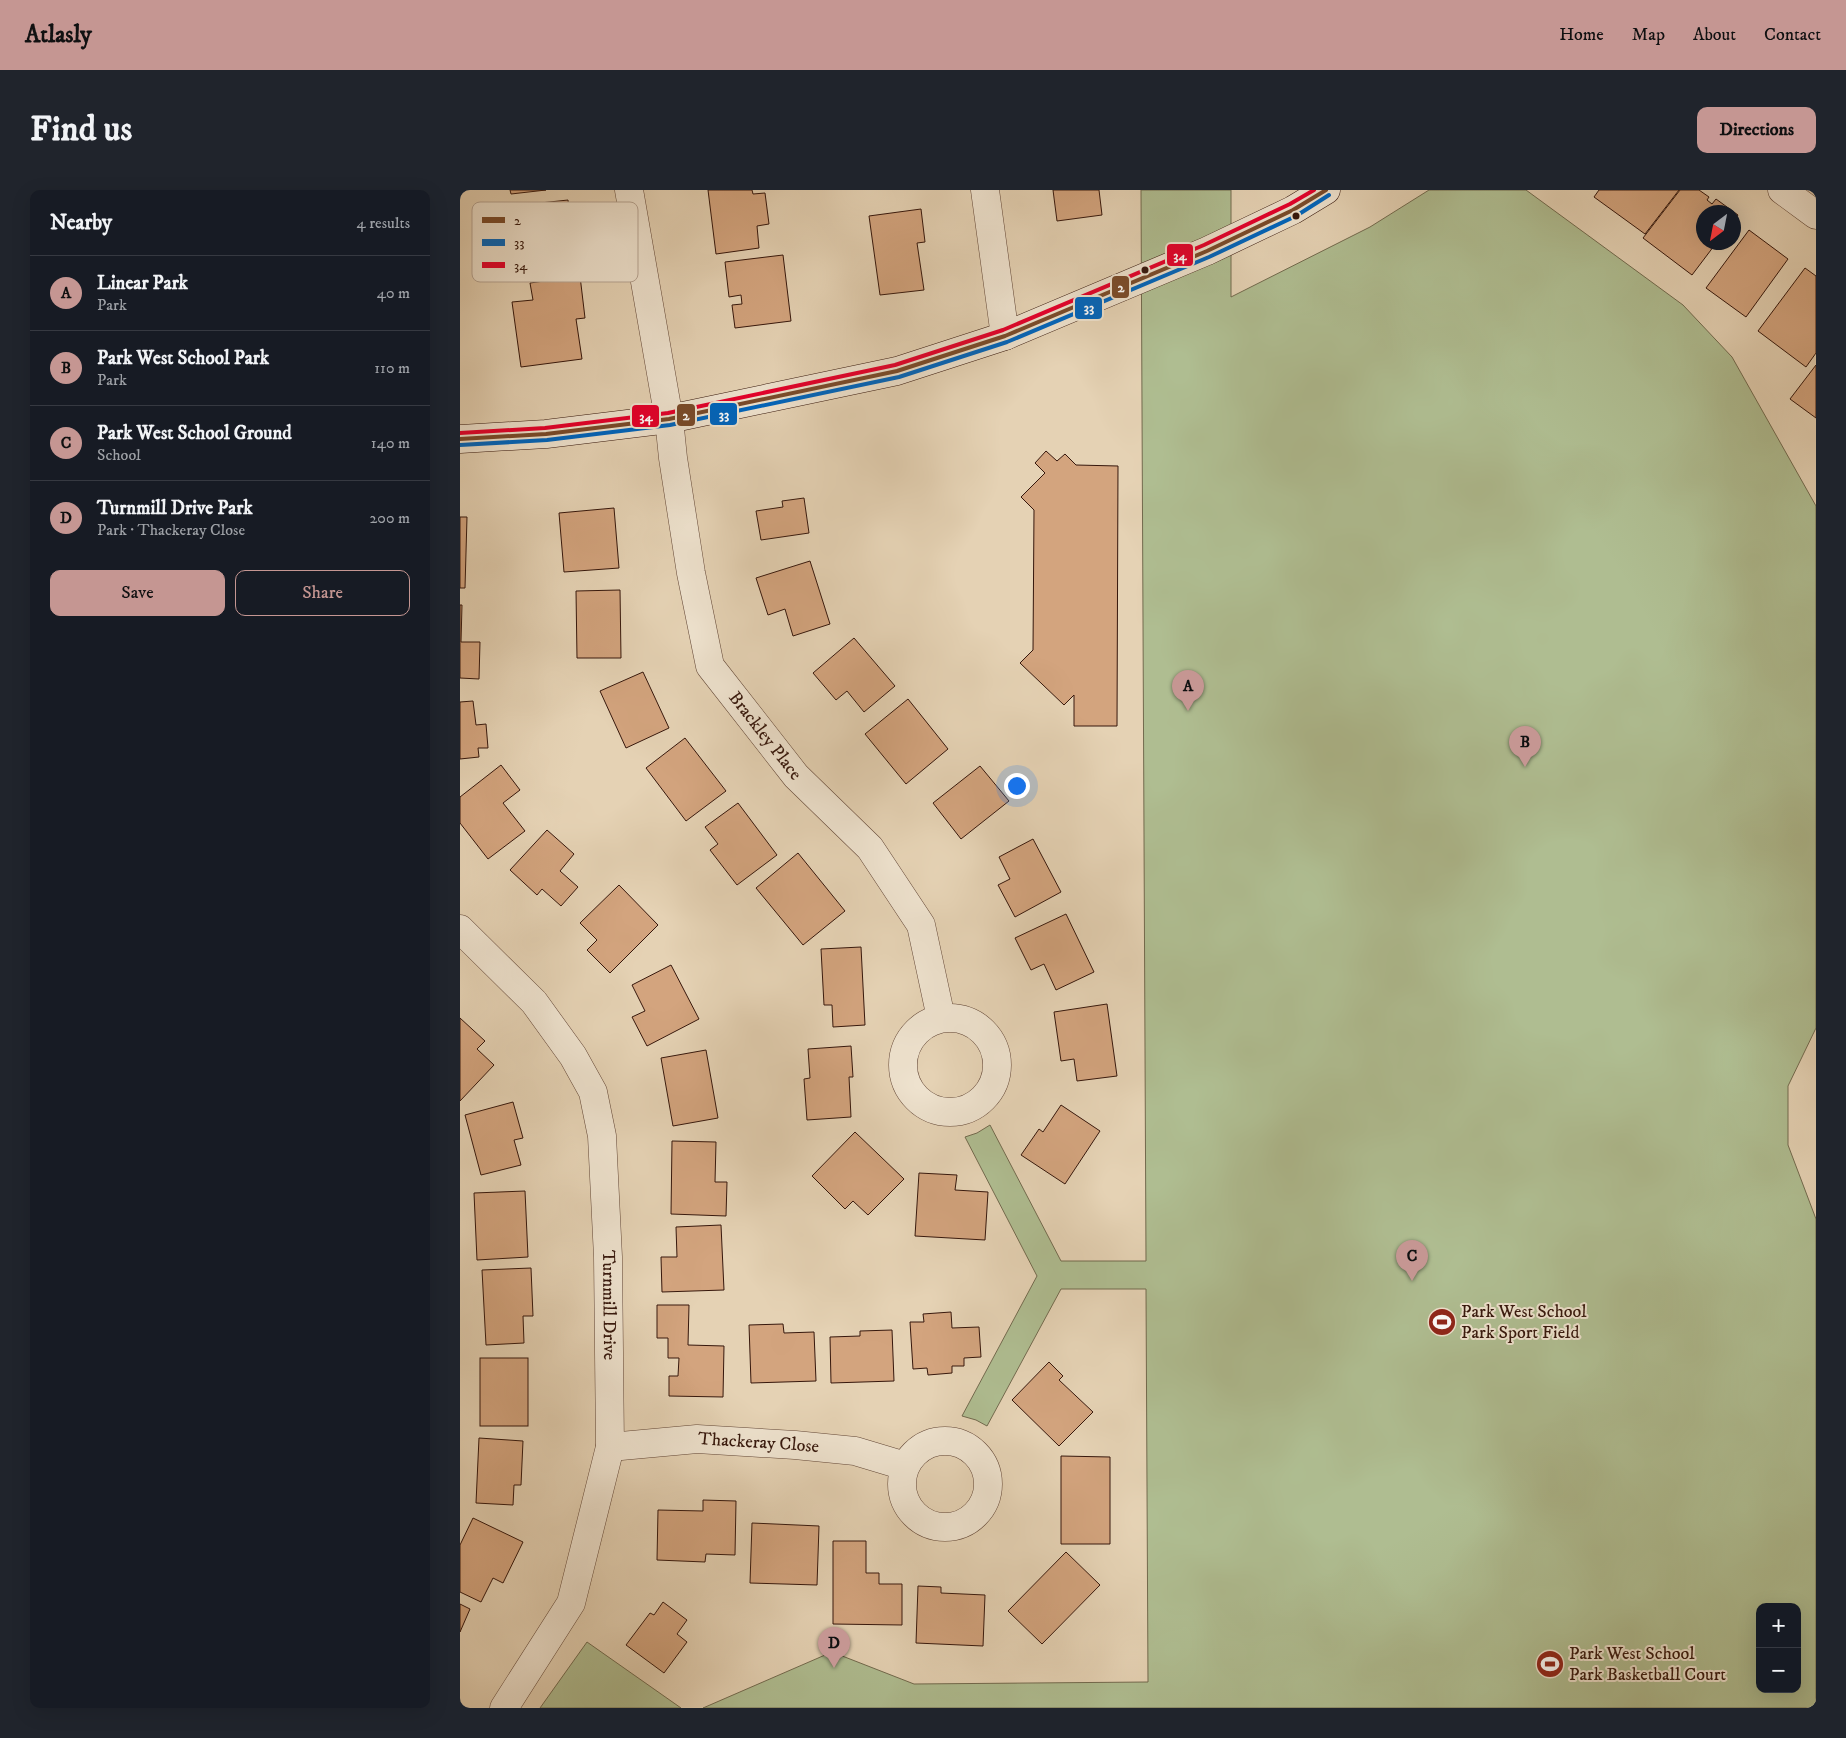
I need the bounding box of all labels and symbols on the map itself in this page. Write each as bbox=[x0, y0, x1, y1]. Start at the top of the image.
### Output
legend bbox=[472, 202, 638, 282]
north arrow bbox=[1696, 205, 1741, 250]
unlabelled marker bbox=[1291, 211, 1301, 221]
text: 2 bbox=[514, 212, 521, 230]
text: 33 bbox=[514, 234, 524, 252]
line badge: 34 bbox=[1166, 243, 1194, 267]
text: 34 bbox=[1173, 247, 1188, 265]
text: 34 bbox=[514, 257, 528, 275]
unlabelled marker bbox=[1140, 265, 1150, 275]
line badge: 2 bbox=[1111, 275, 1130, 299]
text: 2 bbox=[1118, 279, 1126, 297]
line badge: 33 bbox=[1074, 296, 1103, 320]
text: 33 bbox=[1084, 299, 1094, 317]
line badge: 33 bbox=[709, 402, 738, 426]
line badge: 2 bbox=[676, 403, 696, 427]
line badge: 34 bbox=[631, 404, 660, 428]
text: 33 bbox=[719, 406, 729, 424]
text: 2 bbox=[683, 407, 691, 425]
text: 34 bbox=[639, 408, 654, 426]
pin: A bbox=[1172, 670, 1204, 711]
street label: Brackley Place bbox=[723, 687, 806, 785]
pin: B bbox=[1509, 726, 1541, 767]
your location bbox=[1004, 773, 1030, 799]
pin: C bbox=[1396, 1240, 1428, 1281]
street label: Turnmill Drive bbox=[597, 1250, 620, 1360]
place label: Park West School Park Sport Field bbox=[1461, 1301, 1587, 1344]
sports icon: Park West School Park Sport Field bbox=[1427, 1307, 1457, 1337]
street label: Thackeray Close bbox=[697, 1428, 820, 1458]
pin: D bbox=[818, 1627, 850, 1668]
place label: Park West School Park Basketball Court bbox=[1569, 1643, 1726, 1686]
sports icon: Park West School Park Basketball Court bbox=[1535, 1649, 1565, 1679]

